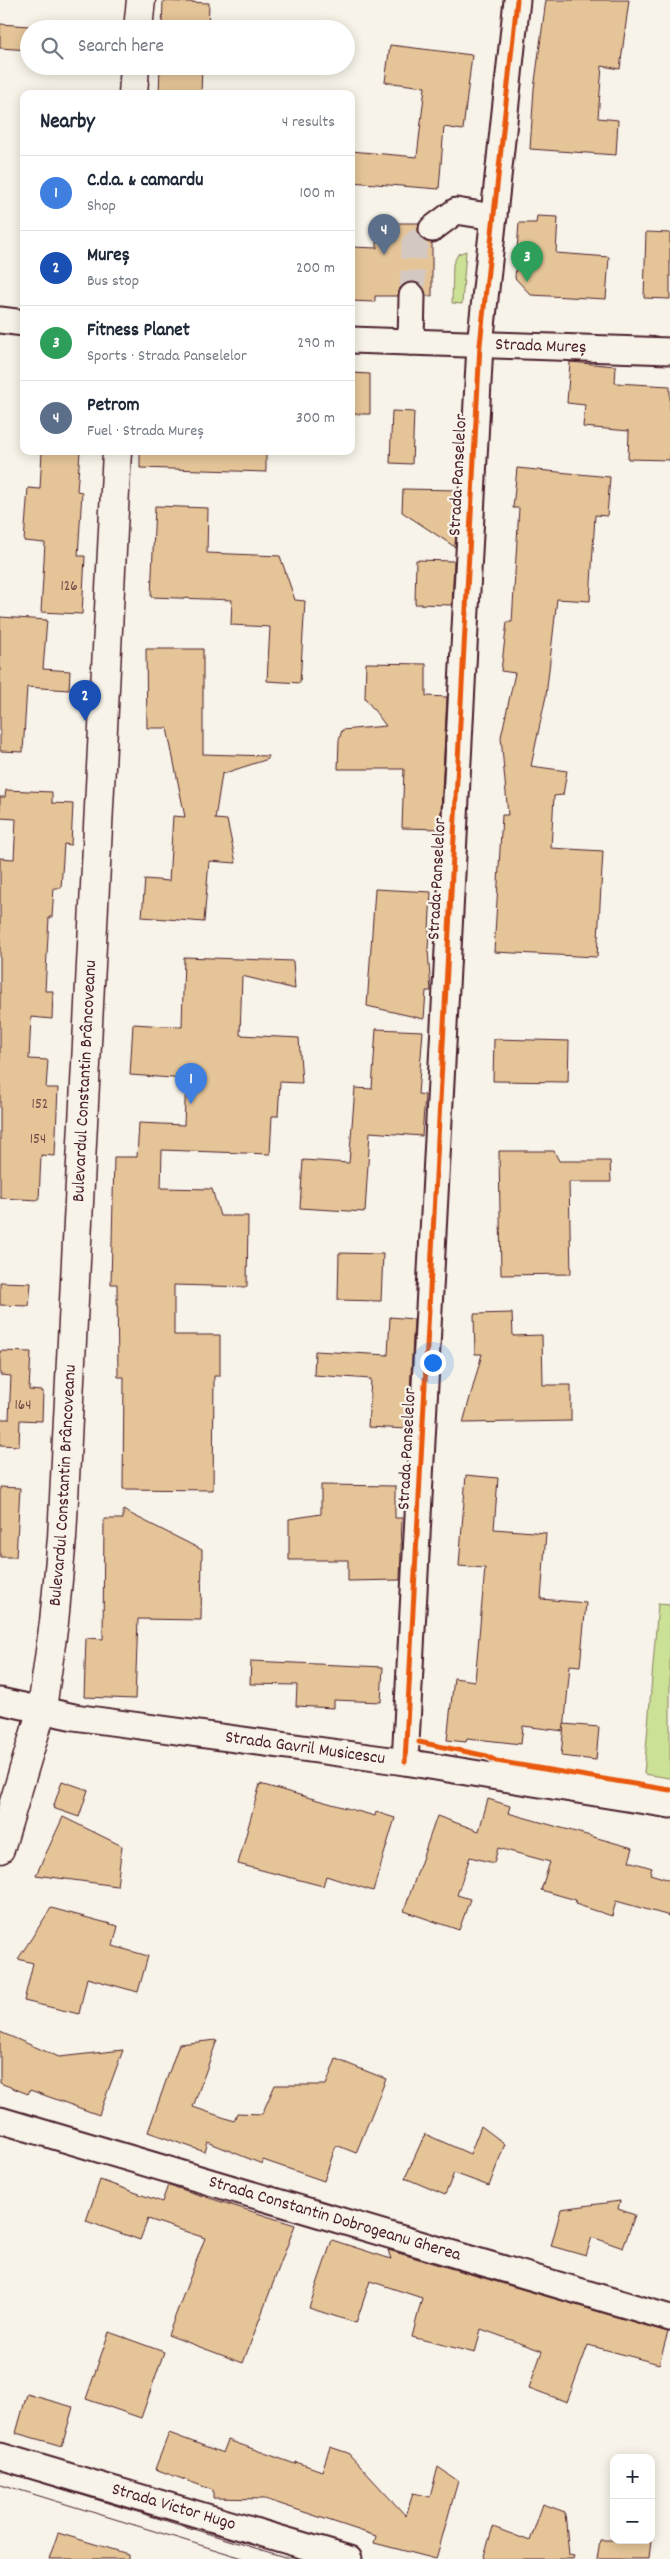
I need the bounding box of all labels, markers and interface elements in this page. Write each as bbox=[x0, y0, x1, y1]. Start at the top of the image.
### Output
search box bbox=[20, 20, 355, 75]
icon: search bbox=[38, 34, 66, 62]
text: Search here bbox=[78, 34, 164, 61]
text: Nearby bbox=[40, 108, 95, 138]
text: 4 results bbox=[282, 111, 335, 134]
text: C.d.a. & camardu bbox=[87, 168, 203, 195]
text: 1 bbox=[54, 182, 58, 205]
text: 100 m bbox=[299, 182, 335, 205]
text: Shop bbox=[87, 195, 116, 218]
pin: 4 bbox=[368, 214, 400, 255]
pin: 3 bbox=[511, 241, 543, 282]
text: Mureș bbox=[87, 243, 130, 270]
text: 2 bbox=[53, 257, 60, 280]
text: 200 m bbox=[296, 257, 335, 280]
text: Bus stop bbox=[87, 270, 139, 293]
text: Fitness Planet bbox=[87, 318, 190, 345]
text: 3 bbox=[52, 332, 60, 355]
text: 290 m bbox=[297, 332, 335, 355]
street label: Strada Mureș bbox=[495, 332, 587, 361]
text: Sports · Strada Panselelor bbox=[87, 345, 247, 368]
text: Petrom bbox=[87, 393, 140, 420]
text: 4 bbox=[53, 407, 59, 430]
text: 300 m bbox=[296, 407, 335, 430]
street label: Strada Panselelor bbox=[443, 413, 475, 537]
text: Fuel · Strada Mureș bbox=[87, 420, 204, 443]
house number: 126 bbox=[60, 576, 78, 598]
pin: 2 bbox=[69, 680, 101, 721]
street label: Strada Panselelor bbox=[422, 817, 454, 941]
street label: Bulevardul Constantin Brâncoveanu bbox=[67, 959, 104, 1203]
pin: 1 bbox=[175, 1063, 207, 1104]
house number: 152 bbox=[32, 1094, 48, 1116]
house number: 154 bbox=[30, 1129, 46, 1151]
your location bbox=[420, 1350, 446, 1376]
street label: Bulevardul Constantin Brâncoveanu bbox=[43, 1364, 83, 1607]
street label: Strada Panselelor bbox=[392, 1387, 424, 1511]
house number: 164 bbox=[15, 1395, 31, 1417]
street label: Strada Gavril Musicescu bbox=[224, 1725, 387, 1772]
street label: Strada Constantin Dobrogeanu Gherea bbox=[205, 2170, 464, 2268]
map controls bbox=[610, 2454, 655, 2544]
button: + bbox=[610, 2454, 655, 2499]
street label: Strada Victor Hugo bbox=[108, 2477, 239, 2537]
button: − bbox=[610, 2499, 655, 2544]

